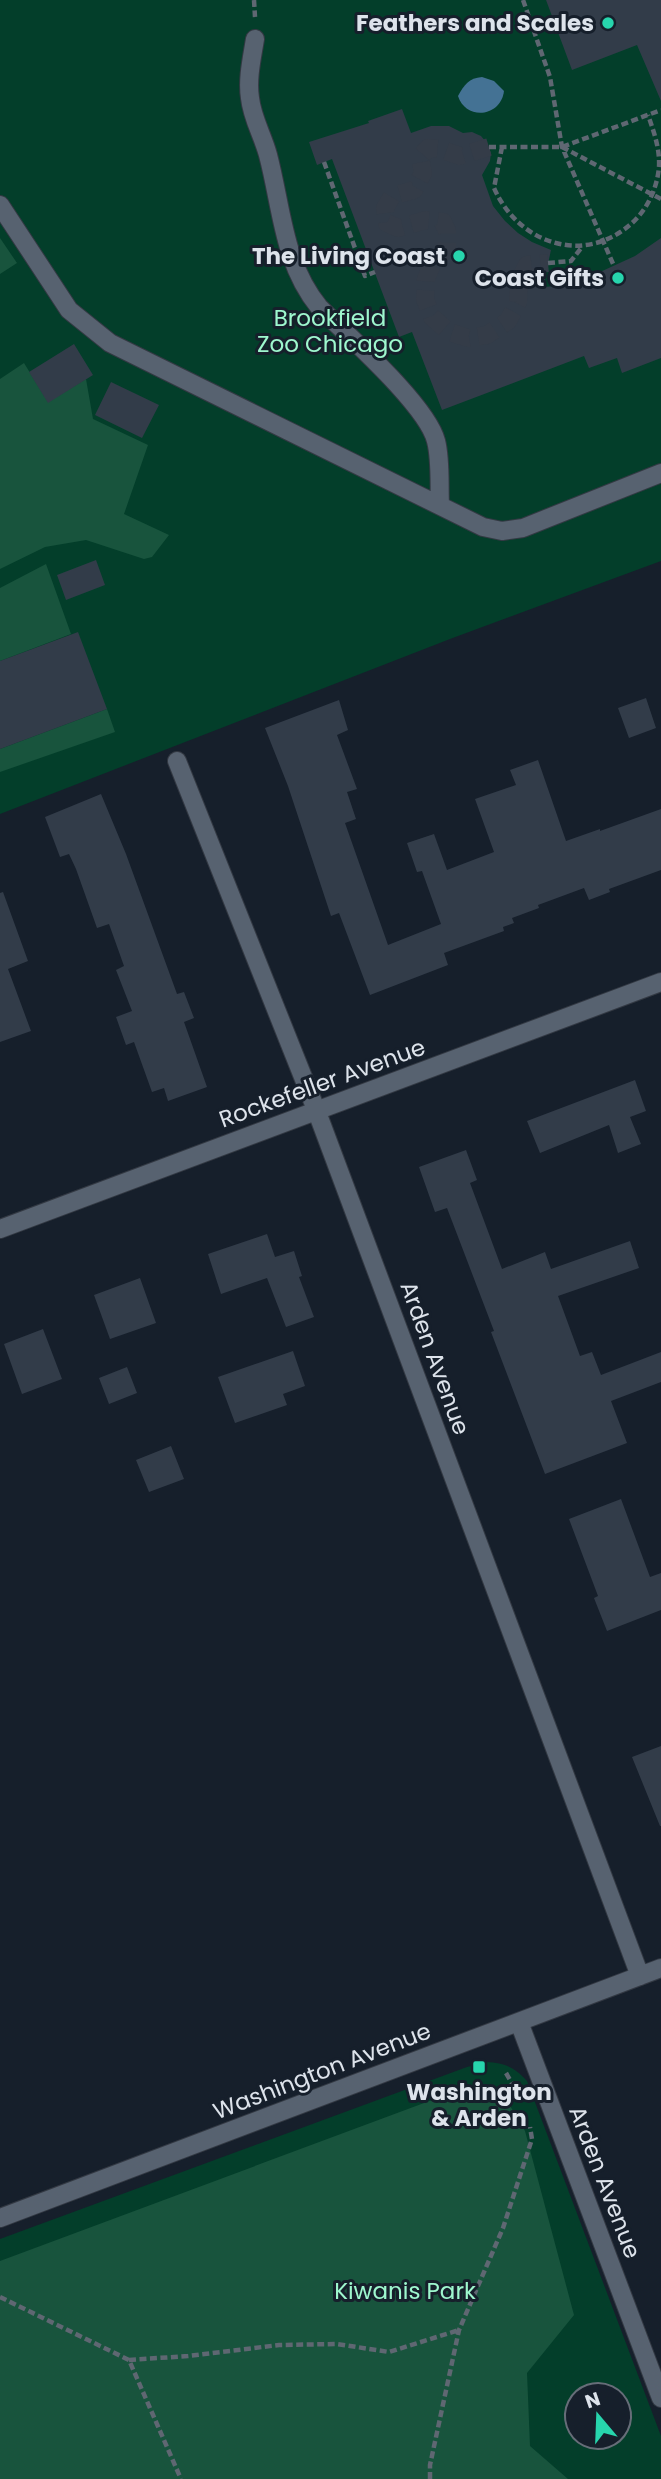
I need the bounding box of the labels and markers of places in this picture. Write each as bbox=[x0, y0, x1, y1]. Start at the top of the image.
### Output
place label: Feathers and Scales bbox=[356, 7, 594, 39]
marker: Feathers and Scales bbox=[600, 15, 616, 31]
place label: The Living Coast bbox=[252, 240, 445, 272]
marker: The Living Coast bbox=[451, 248, 467, 264]
place label: Coast Gifts bbox=[474, 262, 604, 294]
marker: Coast Gifts bbox=[610, 270, 626, 286]
marker: Washington & Arden bbox=[471, 2059, 487, 2075]
place label: Washington & Arden bbox=[406, 2076, 552, 2134]

